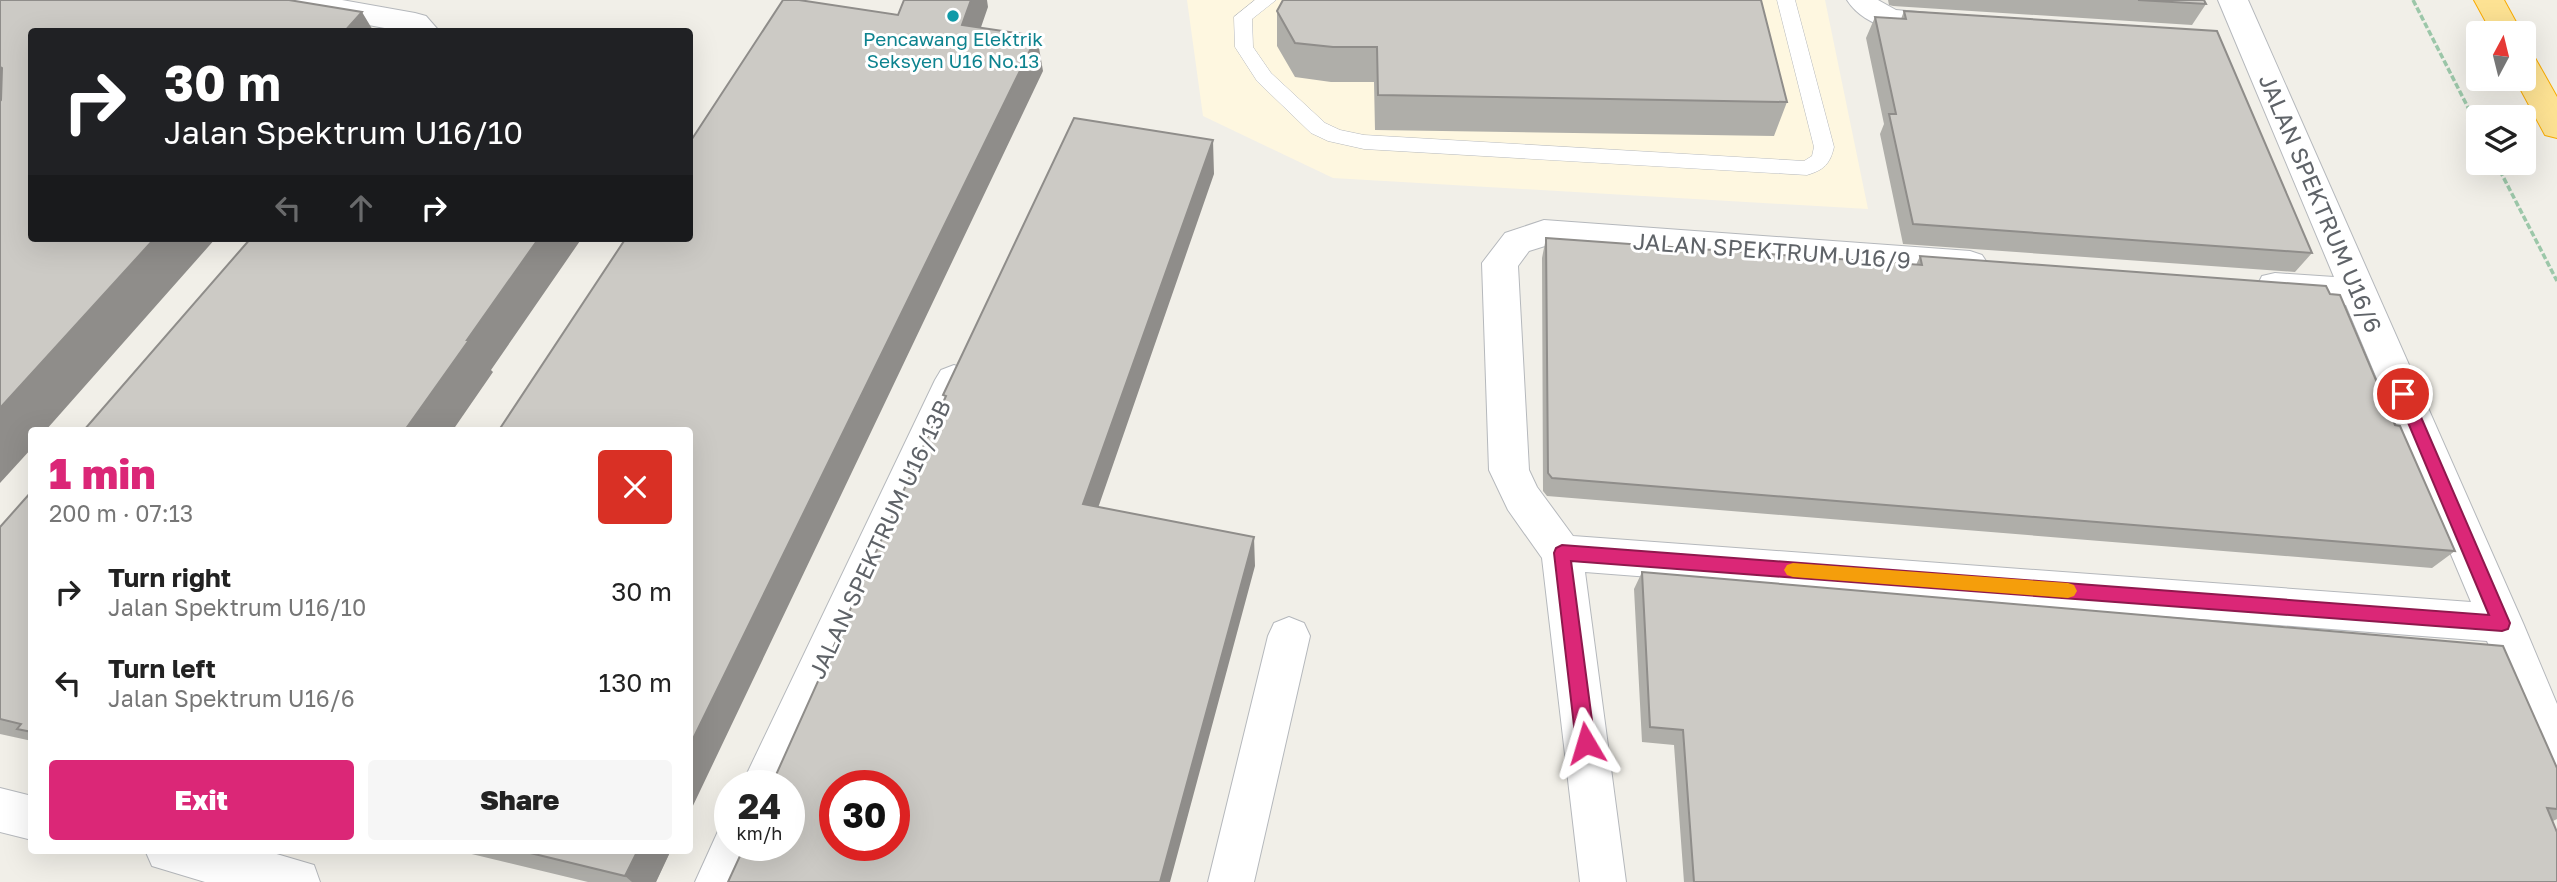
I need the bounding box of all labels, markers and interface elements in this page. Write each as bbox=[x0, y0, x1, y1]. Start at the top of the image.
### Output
marker: Pencawang Elektrik Seksyen U16 No.13 bbox=[945, 8, 961, 24]
north arrow bbox=[2466, 21, 2536, 91]
map controls bbox=[2466, 21, 2536, 175]
place label: Pencawang Elektrik Seksyen U16 No.13 bbox=[863, 27, 1043, 72]
text: 30 m bbox=[164, 53, 281, 112]
icon: right bbox=[49, 56, 140, 147]
street label: JALAN SPEKTRUM U16/6 bbox=[2254, 69, 2388, 337]
button: layers bbox=[2466, 105, 2536, 175]
text: Jalan Spektrum U16/10 bbox=[164, 113, 523, 151]
icon: left bbox=[269, 189, 307, 227]
icon: ahead bbox=[342, 189, 380, 227]
icon: right bbox=[415, 189, 453, 227]
street label: JALAN SPEKTRUM U16/9 bbox=[1632, 226, 1912, 274]
pin bbox=[2373, 364, 2433, 424]
icon: arrive bbox=[2384, 375, 2422, 413]
street label: JALAN SPEKTRUM U16/13B bbox=[802, 395, 956, 683]
text: 1 min bbox=[49, 448, 156, 498]
button: close bbox=[598, 450, 672, 524]
text: 200 m · 07:13 bbox=[49, 499, 193, 527]
text: Turn right bbox=[108, 562, 231, 593]
icon: right bbox=[49, 573, 87, 611]
text: 30 m bbox=[611, 576, 672, 607]
text: Jalan Spektrum U16/10 bbox=[108, 593, 366, 621]
text: Turn left bbox=[108, 653, 216, 684]
icon: left bbox=[49, 664, 87, 702]
text: 130 m bbox=[599, 667, 672, 698]
text: Jalan Spektrum U16/6 bbox=[108, 684, 355, 712]
position arrow bbox=[1549, 706, 1623, 780]
button: Exit bbox=[49, 760, 354, 840]
button: Share bbox=[368, 760, 672, 840]
speed limit sign: 30 bbox=[819, 770, 910, 861]
text: 24 bbox=[738, 785, 781, 827]
text: km/h bbox=[737, 822, 782, 844]

